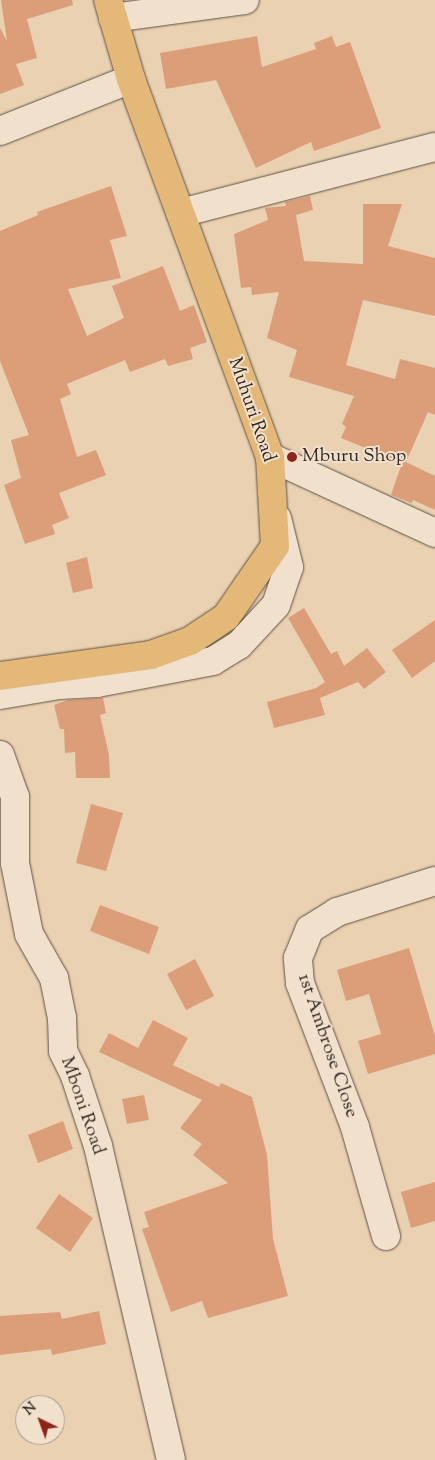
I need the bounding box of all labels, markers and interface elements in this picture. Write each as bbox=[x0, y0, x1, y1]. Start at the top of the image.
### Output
street label: Muhuri Road bbox=[222, 355, 280, 465]
place label: Mburu Shop bbox=[302, 446, 406, 468]
marker: Mburu Shop bbox=[286, 451, 298, 463]
street label: 1st Ambrose Close bbox=[292, 971, 362, 1121]
street label: Mboni Road bbox=[55, 1054, 109, 1158]
north arrow bbox=[15, 1395, 65, 1445]
text: N bbox=[20, 1398, 41, 1421]

